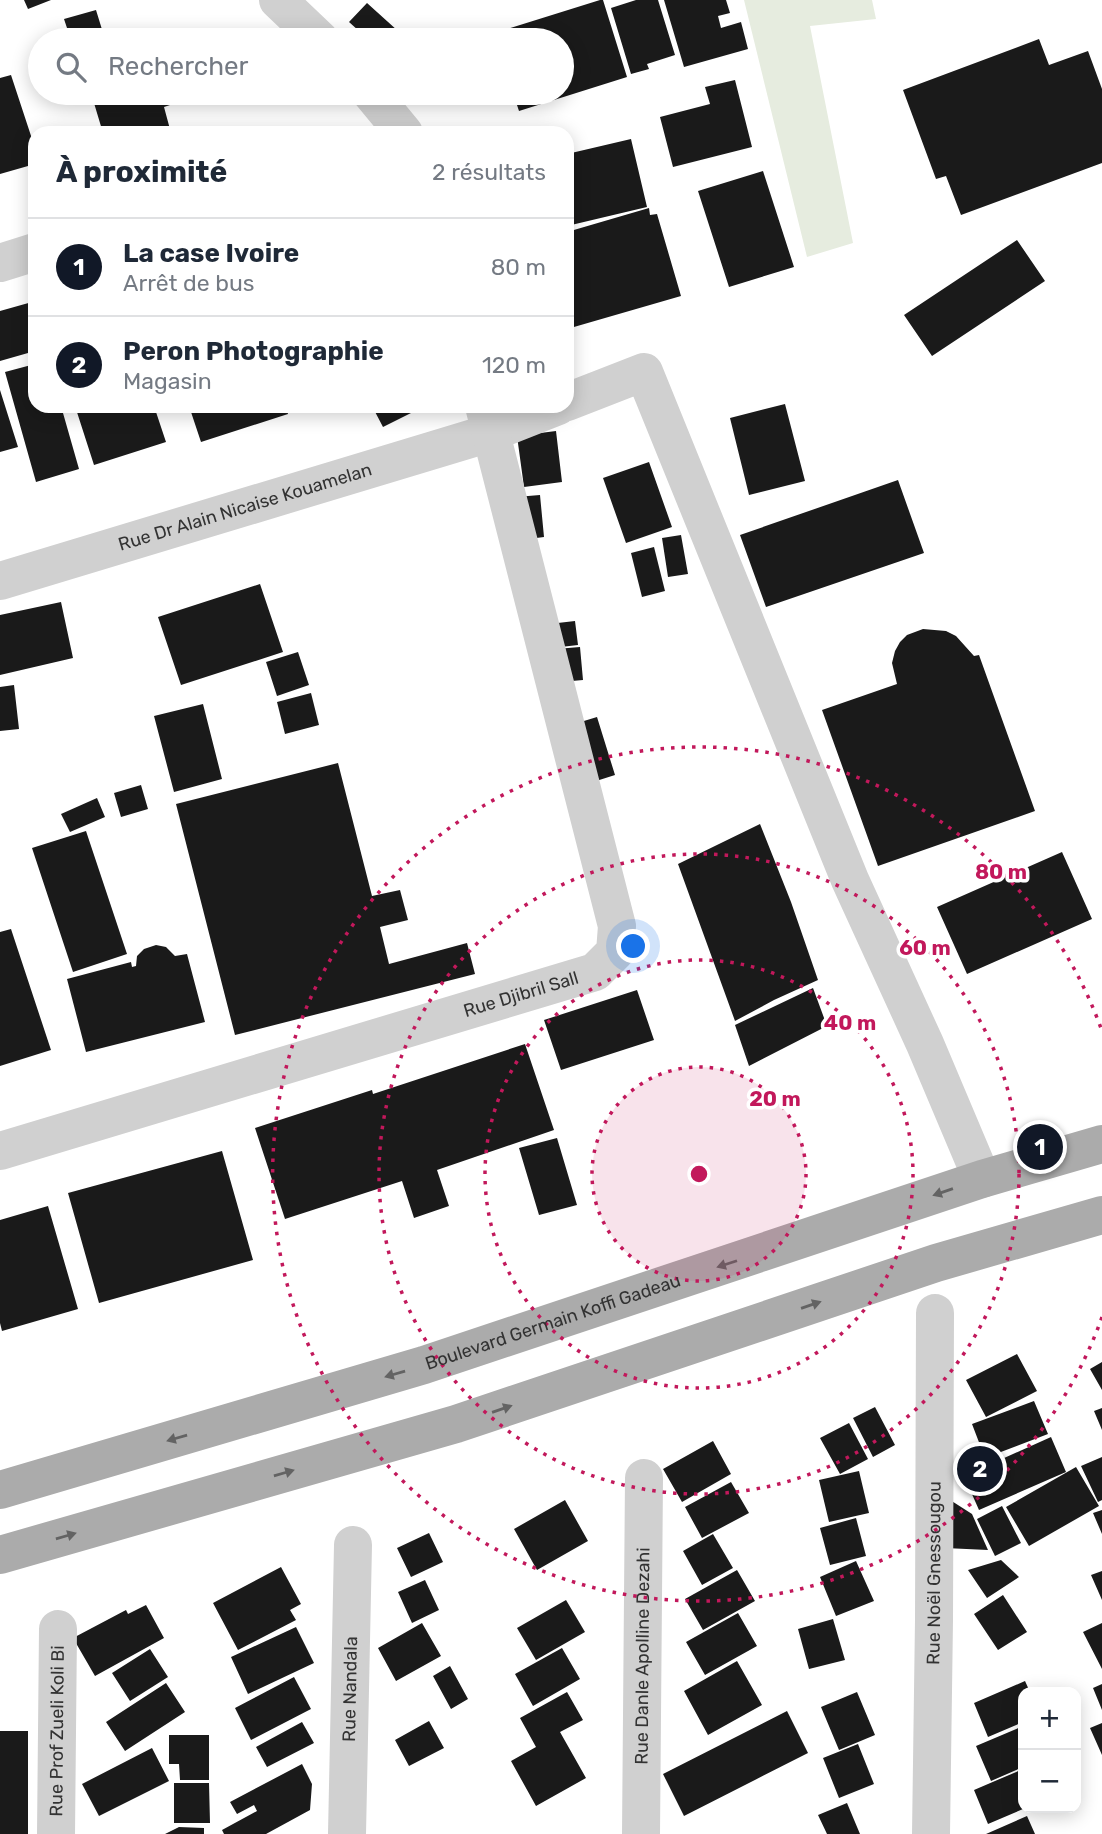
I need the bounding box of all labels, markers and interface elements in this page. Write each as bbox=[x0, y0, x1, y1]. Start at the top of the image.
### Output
search box bbox=[28, 28, 574, 105]
icon: search bbox=[52, 48, 90, 86]
text: Rechercher bbox=[108, 51, 248, 82]
text: À proximité bbox=[56, 154, 227, 190]
text: 2 résultats bbox=[432, 158, 546, 186]
text: La case Ivoire bbox=[123, 238, 299, 269]
text: 1 bbox=[73, 253, 85, 281]
text: 80 m bbox=[491, 253, 546, 281]
text: Arrêt de bus bbox=[123, 269, 255, 297]
text: Peron Photographie bbox=[123, 336, 384, 367]
text: 2 bbox=[72, 351, 86, 379]
text: 120 m bbox=[482, 351, 546, 379]
text: Magasin bbox=[123, 367, 212, 395]
street label: Rue Dr Alain Nicaise Kouamelan bbox=[116, 458, 374, 556]
text: 80 m bbox=[975, 859, 1027, 884]
your location bbox=[616, 929, 650, 963]
text: 60 m bbox=[899, 935, 951, 960]
street label: Rue Djibril Sall bbox=[461, 967, 581, 1022]
text: 40 m bbox=[824, 1010, 876, 1035]
text: 20 m bbox=[749, 1086, 801, 1111]
pin: 1 bbox=[1017, 1121, 1063, 1173]
centre of rings bbox=[687, 1162, 711, 1186]
one-way arrow bbox=[932, 1187, 953, 1198]
one-way arrow bbox=[716, 1259, 737, 1270]
street label: Boulevard Germain Koffi Gadeau bbox=[423, 1269, 683, 1375]
one-way arrow bbox=[801, 1299, 822, 1310]
one-way arrow bbox=[384, 1369, 405, 1379]
one-way arrow bbox=[492, 1403, 513, 1413]
one-way arrow bbox=[166, 1434, 187, 1444]
pin: 2 bbox=[957, 1443, 1003, 1495]
one-way arrow bbox=[274, 1468, 295, 1478]
street label: Rue Noël Gnessougou bbox=[922, 1481, 945, 1665]
one-way arrow bbox=[55, 1531, 76, 1541]
street label: Rue Danle Apolline Dezahi bbox=[631, 1547, 654, 1765]
street label: Rue Nandala bbox=[338, 1636, 362, 1742]
street label: Rue Prof Zueli Koli Bi bbox=[45, 1645, 69, 1817]
map controls bbox=[1018, 1687, 1081, 1813]
button: + bbox=[1018, 1687, 1081, 1750]
button: − bbox=[1018, 1750, 1081, 1813]

